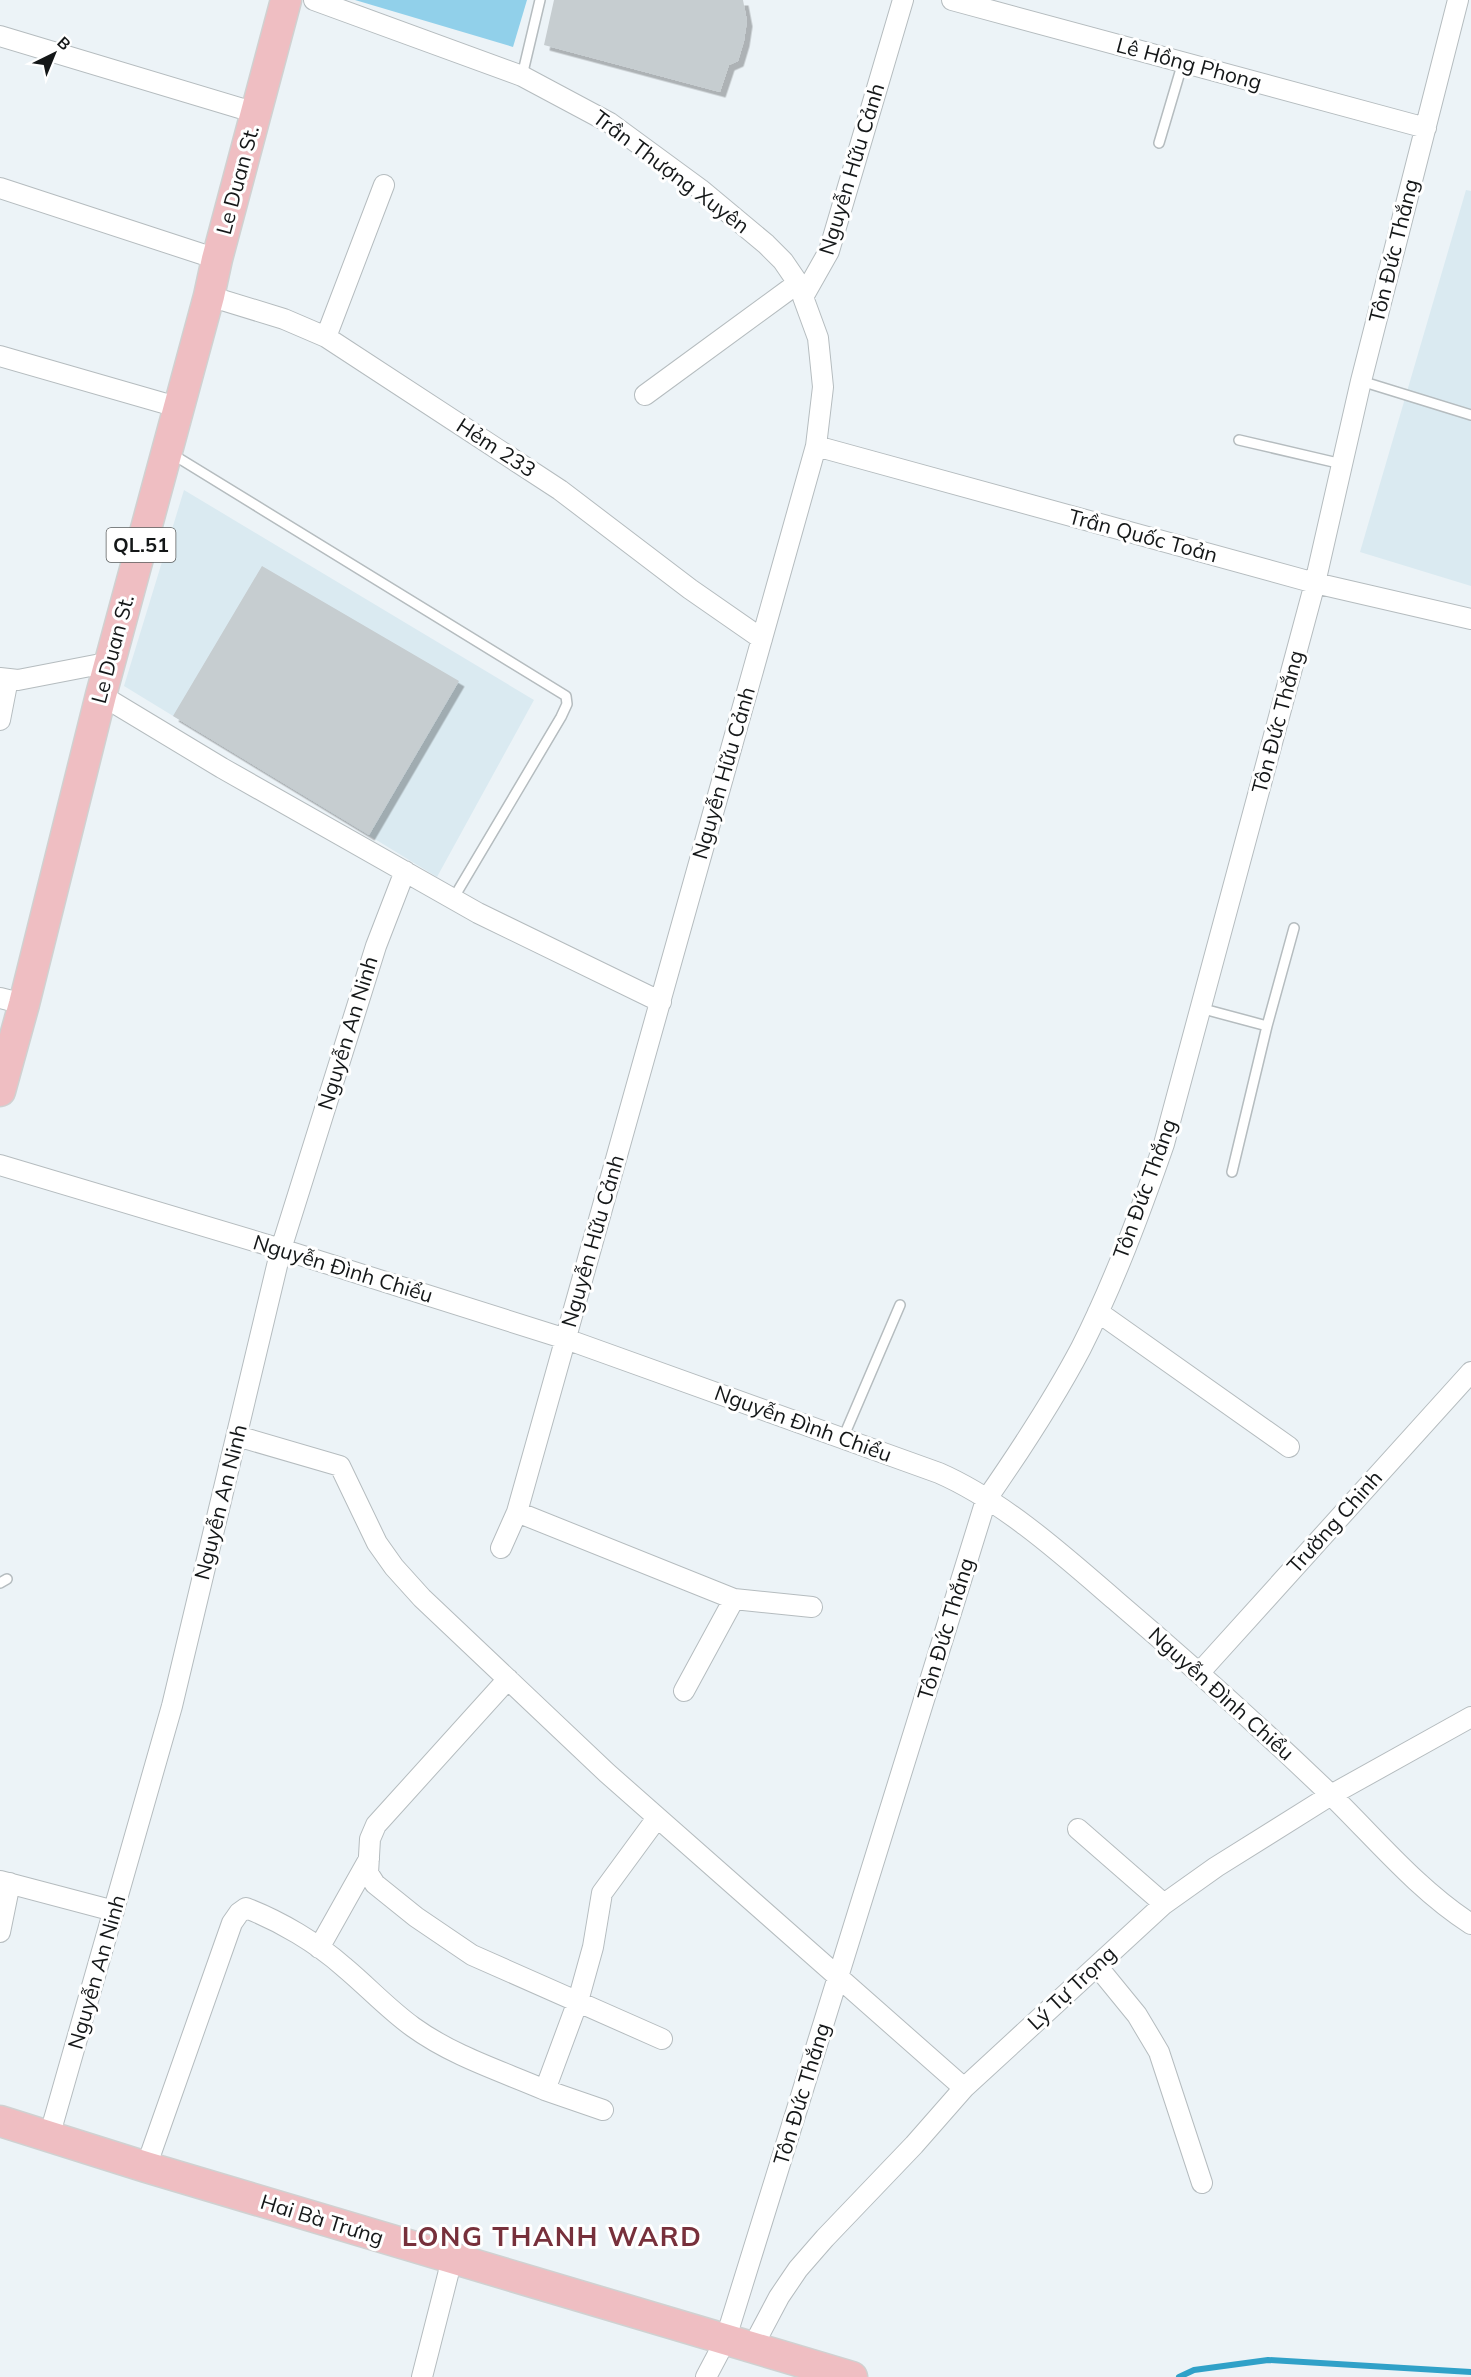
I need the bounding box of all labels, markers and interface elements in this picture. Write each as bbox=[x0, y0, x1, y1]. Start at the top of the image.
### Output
north arrow bbox=[24, 24, 84, 84]
street label: Lê Hồng Phong bbox=[1114, 31, 1265, 95]
text: B bbox=[53, 32, 75, 54]
street label: Nguyễn Hữu Cảnh bbox=[813, 80, 890, 258]
street label: Trần Thượng Xuyên bbox=[588, 104, 755, 239]
street label: Le Duan St. bbox=[210, 122, 264, 237]
street label: Tôn Đức Thắng bbox=[1363, 176, 1423, 325]
street label: Hẻm 233 bbox=[452, 412, 541, 482]
street label: Trần Quốc Toản bbox=[1066, 503, 1221, 567]
road number: QL.51 bbox=[106, 528, 176, 562]
street label: Le Duan St. bbox=[85, 591, 139, 706]
street label: Tôn Đức Thắng bbox=[1245, 647, 1309, 796]
street label: Nguyễn Hữu Cảnh bbox=[686, 684, 760, 862]
street label: Nguyễn An Ninh bbox=[311, 953, 383, 1113]
street label: Tôn Đức Thắng bbox=[1107, 1115, 1181, 1262]
street label: Nguyễn Hữu Cảnh bbox=[555, 1152, 629, 1330]
street label: Nguyễn Đình Chiểu bbox=[250, 1228, 436, 1308]
street label: Nguyễn Đình Chiểu bbox=[711, 1379, 895, 1467]
street label: Nguyễn An Ninh bbox=[188, 1421, 252, 1582]
street label: Trường Chinh bbox=[1281, 1464, 1387, 1578]
street label: Tôn Đức Thắng bbox=[911, 1555, 979, 1703]
street label: Nguyễn Đình Chiểu bbox=[1144, 1621, 1300, 1765]
street label: Nguyễn An Ninh bbox=[62, 1892, 130, 2052]
street label: Lý Tự Trọng bbox=[1022, 1940, 1121, 2035]
street label: Tôn Đức Thắng bbox=[767, 2020, 835, 2168]
street label: Hai Bà Trưng bbox=[258, 2188, 387, 2250]
district label: LONG THANH WARD bbox=[402, 2219, 702, 2253]

